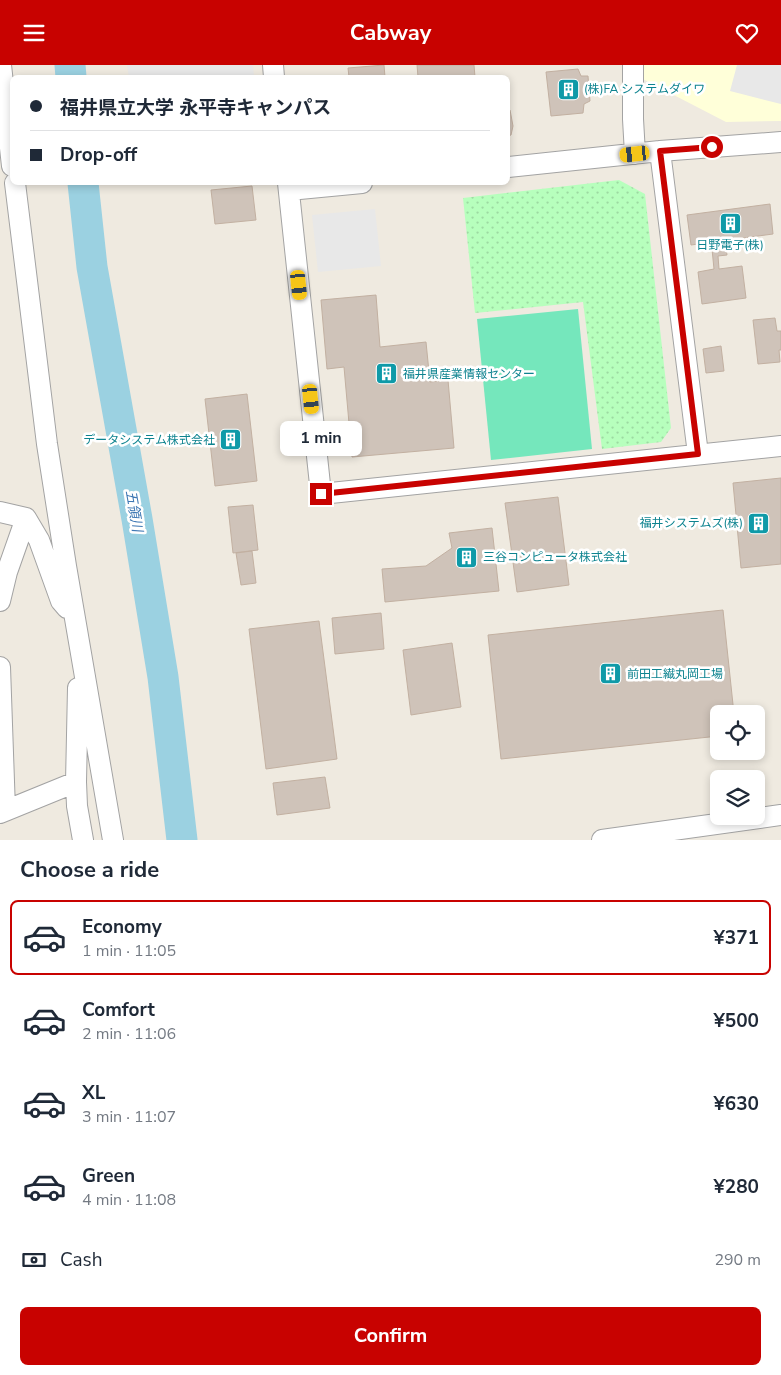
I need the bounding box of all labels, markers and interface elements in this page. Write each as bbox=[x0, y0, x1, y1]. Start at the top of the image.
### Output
text: Cabway bbox=[350, 18, 431, 48]
icon: menu bbox=[20, 19, 48, 47]
icon: heart bbox=[733, 19, 761, 47]
building icon: (株)FA システムダイワ bbox=[556, 77, 580, 101]
place label: (株)FA システムダイワ bbox=[584, 81, 705, 97]
text: 福井県立大学 永平寺キャンパス bbox=[60, 95, 331, 121]
route start bbox=[701, 136, 723, 158]
text: Drop-off bbox=[60, 142, 137, 168]
car bbox=[619, 145, 650, 163]
building icon: 日野電子(株) bbox=[718, 212, 742, 236]
place label: 日野電子(株) bbox=[696, 237, 764, 253]
car bbox=[289, 269, 308, 301]
building icon: 福井県産業情報センター bbox=[375, 362, 399, 386]
place label: 福井県産業情報センター bbox=[403, 366, 535, 382]
car bbox=[301, 383, 320, 415]
callout: 1 min bbox=[280, 421, 362, 457]
text: 1 min bbox=[300, 427, 342, 449]
building icon: データシステム株式会社 bbox=[219, 428, 243, 452]
place label: データシステム株式会社 bbox=[83, 432, 215, 448]
route end bbox=[310, 483, 332, 505]
water label: 五領川 bbox=[121, 489, 147, 535]
building icon: 福井システムズ(株) bbox=[747, 511, 771, 535]
place label: 福井システムズ(株) bbox=[640, 515, 743, 531]
building icon: 三谷コンピュータ株式会社 bbox=[455, 545, 479, 569]
place label: 三谷コンピュータ株式会社 bbox=[483, 549, 627, 565]
building icon: 前田工繊丸岡工場 bbox=[599, 662, 623, 686]
place label: 前田工繊丸岡工場 bbox=[627, 666, 723, 682]
map controls bbox=[710, 705, 765, 825]
button: locate bbox=[710, 705, 765, 760]
button: layers bbox=[710, 770, 765, 825]
text: Choose a ride bbox=[20, 855, 159, 885]
text: Economy bbox=[82, 914, 162, 940]
icon: car bbox=[22, 915, 67, 960]
text: ¥371 bbox=[713, 925, 759, 951]
text: 1 min · 11:05 bbox=[82, 940, 176, 962]
text: Comfort bbox=[82, 997, 155, 1023]
icon: car bbox=[22, 998, 67, 1043]
text: ¥500 bbox=[713, 1008, 759, 1034]
text: 2 min · 11:06 bbox=[82, 1023, 176, 1045]
text: XL bbox=[82, 1080, 105, 1106]
icon: car bbox=[22, 1081, 67, 1126]
text: ¥630 bbox=[713, 1091, 759, 1117]
text: 3 min · 11:07 bbox=[82, 1106, 176, 1128]
text: Green bbox=[82, 1163, 135, 1189]
icon: car bbox=[22, 1164, 67, 1209]
text: ¥280 bbox=[713, 1174, 759, 1200]
text: 4 min · 11:08 bbox=[82, 1189, 176, 1211]
icon: cash bbox=[20, 1246, 48, 1274]
text: Cash bbox=[60, 1247, 102, 1273]
text: 290 m bbox=[714, 1249, 761, 1271]
button: Confirm bbox=[20, 1307, 761, 1365]

